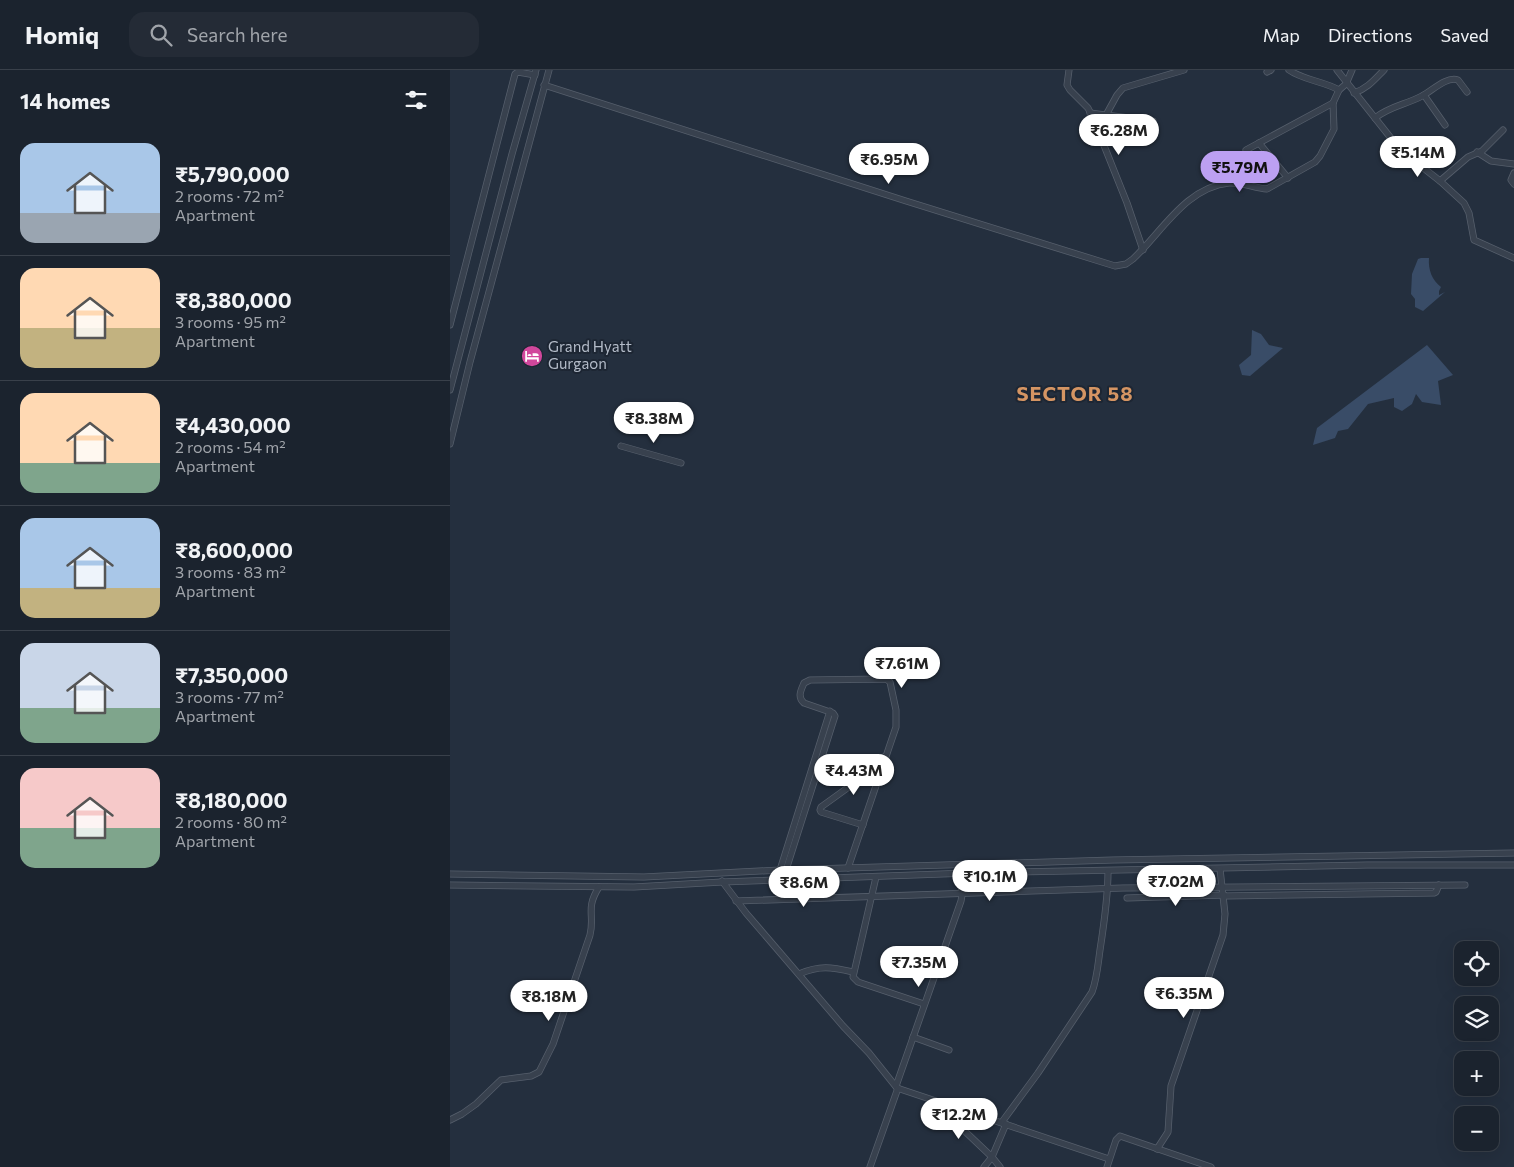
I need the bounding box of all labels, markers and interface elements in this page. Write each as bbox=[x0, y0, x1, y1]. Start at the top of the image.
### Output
search box bbox=[129, 12, 479, 57]
text: Homiq bbox=[25, 20, 99, 49]
icon: search bbox=[147, 21, 175, 49]
text: Search here bbox=[187, 23, 288, 46]
text: Map bbox=[1263, 24, 1300, 46]
text: Directions bbox=[1328, 24, 1412, 46]
text: Saved bbox=[1440, 24, 1489, 46]
icon: filters bbox=[402, 86, 430, 114]
text: 14 homes bbox=[20, 88, 110, 113]
pin: ₹6.28M bbox=[1078, 114, 1160, 156]
text: ₹6.28M bbox=[1090, 120, 1148, 139]
pin: ₹5.14M bbox=[1377, 136, 1459, 178]
pin: ₹6.95M bbox=[848, 142, 930, 185]
text: ₹5.14M bbox=[1391, 142, 1445, 161]
text: ₹6.95M bbox=[860, 149, 918, 168]
pin: ₹5.79M bbox=[1199, 150, 1281, 193]
text: ₹5.79M bbox=[1212, 157, 1268, 176]
text: ₹5,790,000 bbox=[175, 161, 290, 186]
icon: home bbox=[60, 163, 120, 223]
text: 2 rooms · 72 m² bbox=[175, 186, 284, 205]
text: Apartment bbox=[175, 205, 255, 224]
text: ₹8,380,000 bbox=[175, 287, 292, 312]
icon: home bbox=[60, 288, 120, 348]
text: 3 rooms · 95 m² bbox=[175, 312, 286, 331]
text: Apartment bbox=[175, 331, 255, 350]
place label: Grand Hyatt Gurgaon bbox=[548, 337, 632, 372]
hotel icon: Grand Hyatt Gurgaon bbox=[520, 344, 544, 368]
district label: SECTOR 58 bbox=[1016, 381, 1134, 405]
pin: ₹8.38M bbox=[613, 402, 695, 444]
text: ₹8.38M bbox=[625, 408, 683, 427]
text: ₹4,430,000 bbox=[175, 412, 291, 437]
icon: home bbox=[60, 413, 120, 473]
text: 2 rooms · 54 m² bbox=[175, 437, 286, 456]
text: Apartment bbox=[175, 456, 255, 475]
text: ₹8,600,000 bbox=[175, 537, 293, 562]
icon: home bbox=[60, 538, 120, 598]
text: 3 rooms · 83 m² bbox=[175, 562, 286, 581]
text: Apartment bbox=[175, 581, 255, 600]
pin: ₹7.61M bbox=[861, 646, 943, 689]
text: ₹7.61M bbox=[875, 653, 929, 672]
text: ₹7,350,000 bbox=[175, 662, 288, 687]
icon: home bbox=[60, 663, 120, 723]
text: 3 rooms · 77 m² bbox=[175, 687, 284, 706]
text: Apartment bbox=[175, 706, 255, 725]
pin: ₹4.43M bbox=[813, 754, 895, 796]
text: ₹4.43M bbox=[825, 760, 883, 779]
text: ₹8,180,000 bbox=[175, 787, 287, 812]
icon: home bbox=[60, 788, 120, 848]
text: 2 rooms · 80 m² bbox=[175, 812, 287, 831]
text: Apartment bbox=[175, 831, 255, 850]
pin: ₹10.1M bbox=[949, 860, 1031, 902]
pin: ₹7.02M bbox=[1135, 864, 1217, 907]
pin: ₹8.6M bbox=[769, 866, 839, 908]
text: ₹10.1M bbox=[963, 866, 1017, 885]
text: ₹7.02M bbox=[1148, 871, 1204, 890]
text: ₹8.6M bbox=[780, 872, 828, 891]
map controls bbox=[1454, 941, 1499, 1151]
button: locate bbox=[1454, 941, 1499, 986]
pin: ₹7.35M bbox=[878, 946, 960, 988]
text: ₹7.35M bbox=[891, 952, 947, 971]
pin: ₹6.35M bbox=[1143, 976, 1225, 1019]
pin: ₹8.18M bbox=[508, 980, 590, 1022]
text: ₹6.35M bbox=[1155, 983, 1213, 1002]
text: ₹8.18M bbox=[521, 986, 577, 1005]
button: layers bbox=[1454, 996, 1499, 1041]
button: + bbox=[1454, 1051, 1499, 1096]
pin: ₹12.2M bbox=[918, 1098, 1000, 1140]
text: ₹12.2M bbox=[932, 1104, 987, 1123]
button: − bbox=[1454, 1106, 1499, 1151]

